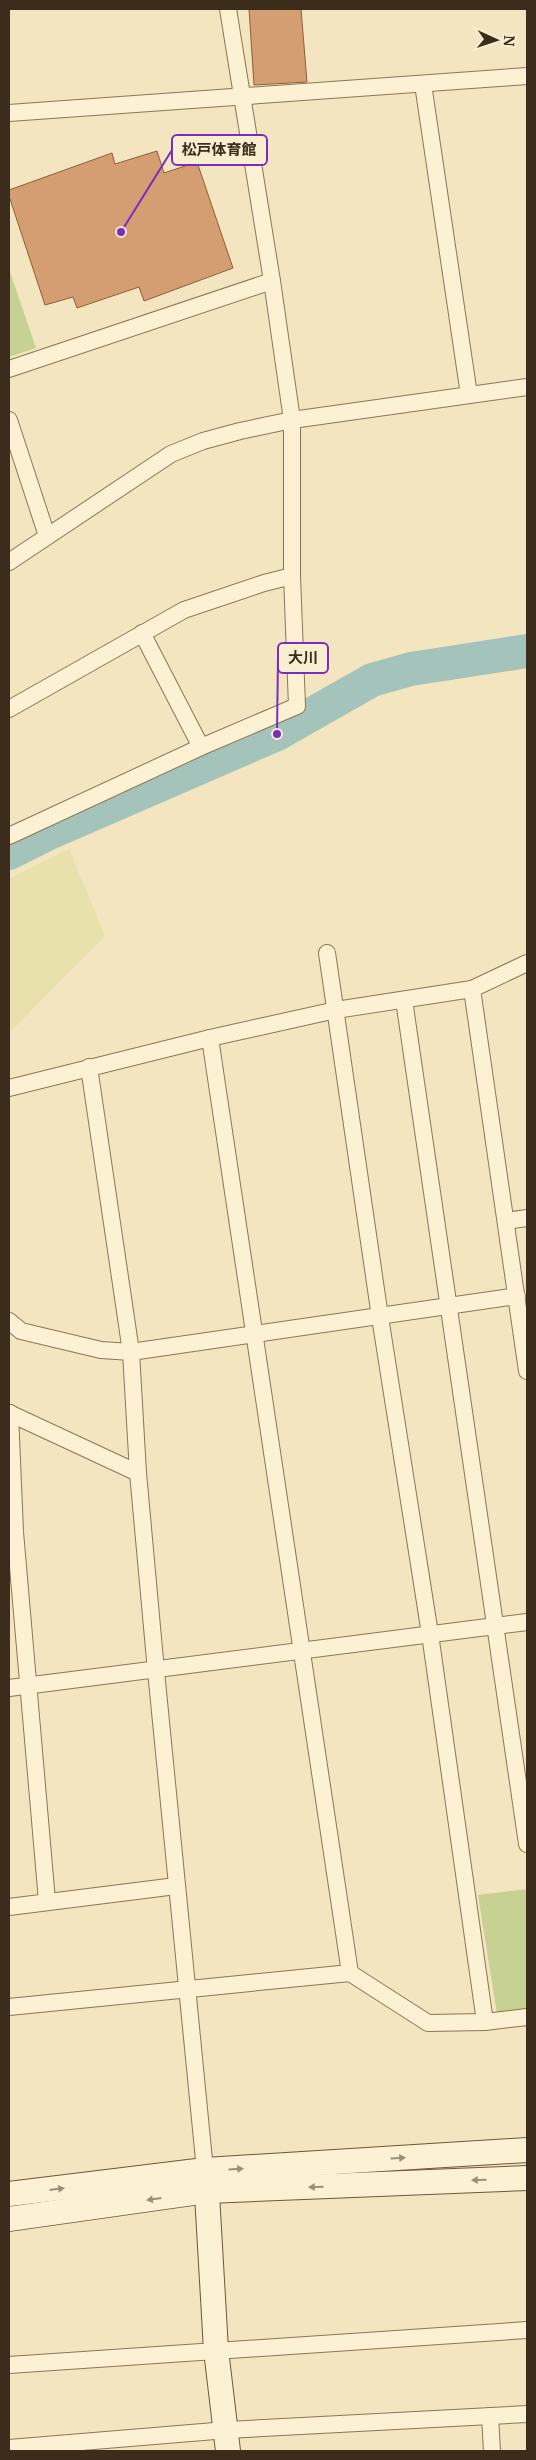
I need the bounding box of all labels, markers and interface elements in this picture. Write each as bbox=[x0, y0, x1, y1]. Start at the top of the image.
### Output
north arrow bbox=[471, 15, 521, 65]
text: N bbox=[500, 35, 518, 47]
callout: 松戸体育館 bbox=[172, 135, 267, 165]
text: 松戸体育館 bbox=[181, 140, 257, 159]
callout: 大川 bbox=[278, 643, 328, 673]
text: 大川 bbox=[288, 648, 318, 667]
one-way arrow bbox=[390, 2154, 406, 2162]
one-way arrow bbox=[228, 2164, 244, 2172]
one-way arrow bbox=[470, 2177, 486, 2185]
one-way arrow bbox=[308, 2183, 324, 2191]
one-way arrow bbox=[49, 2185, 65, 2193]
one-way arrow bbox=[146, 2195, 162, 2203]

